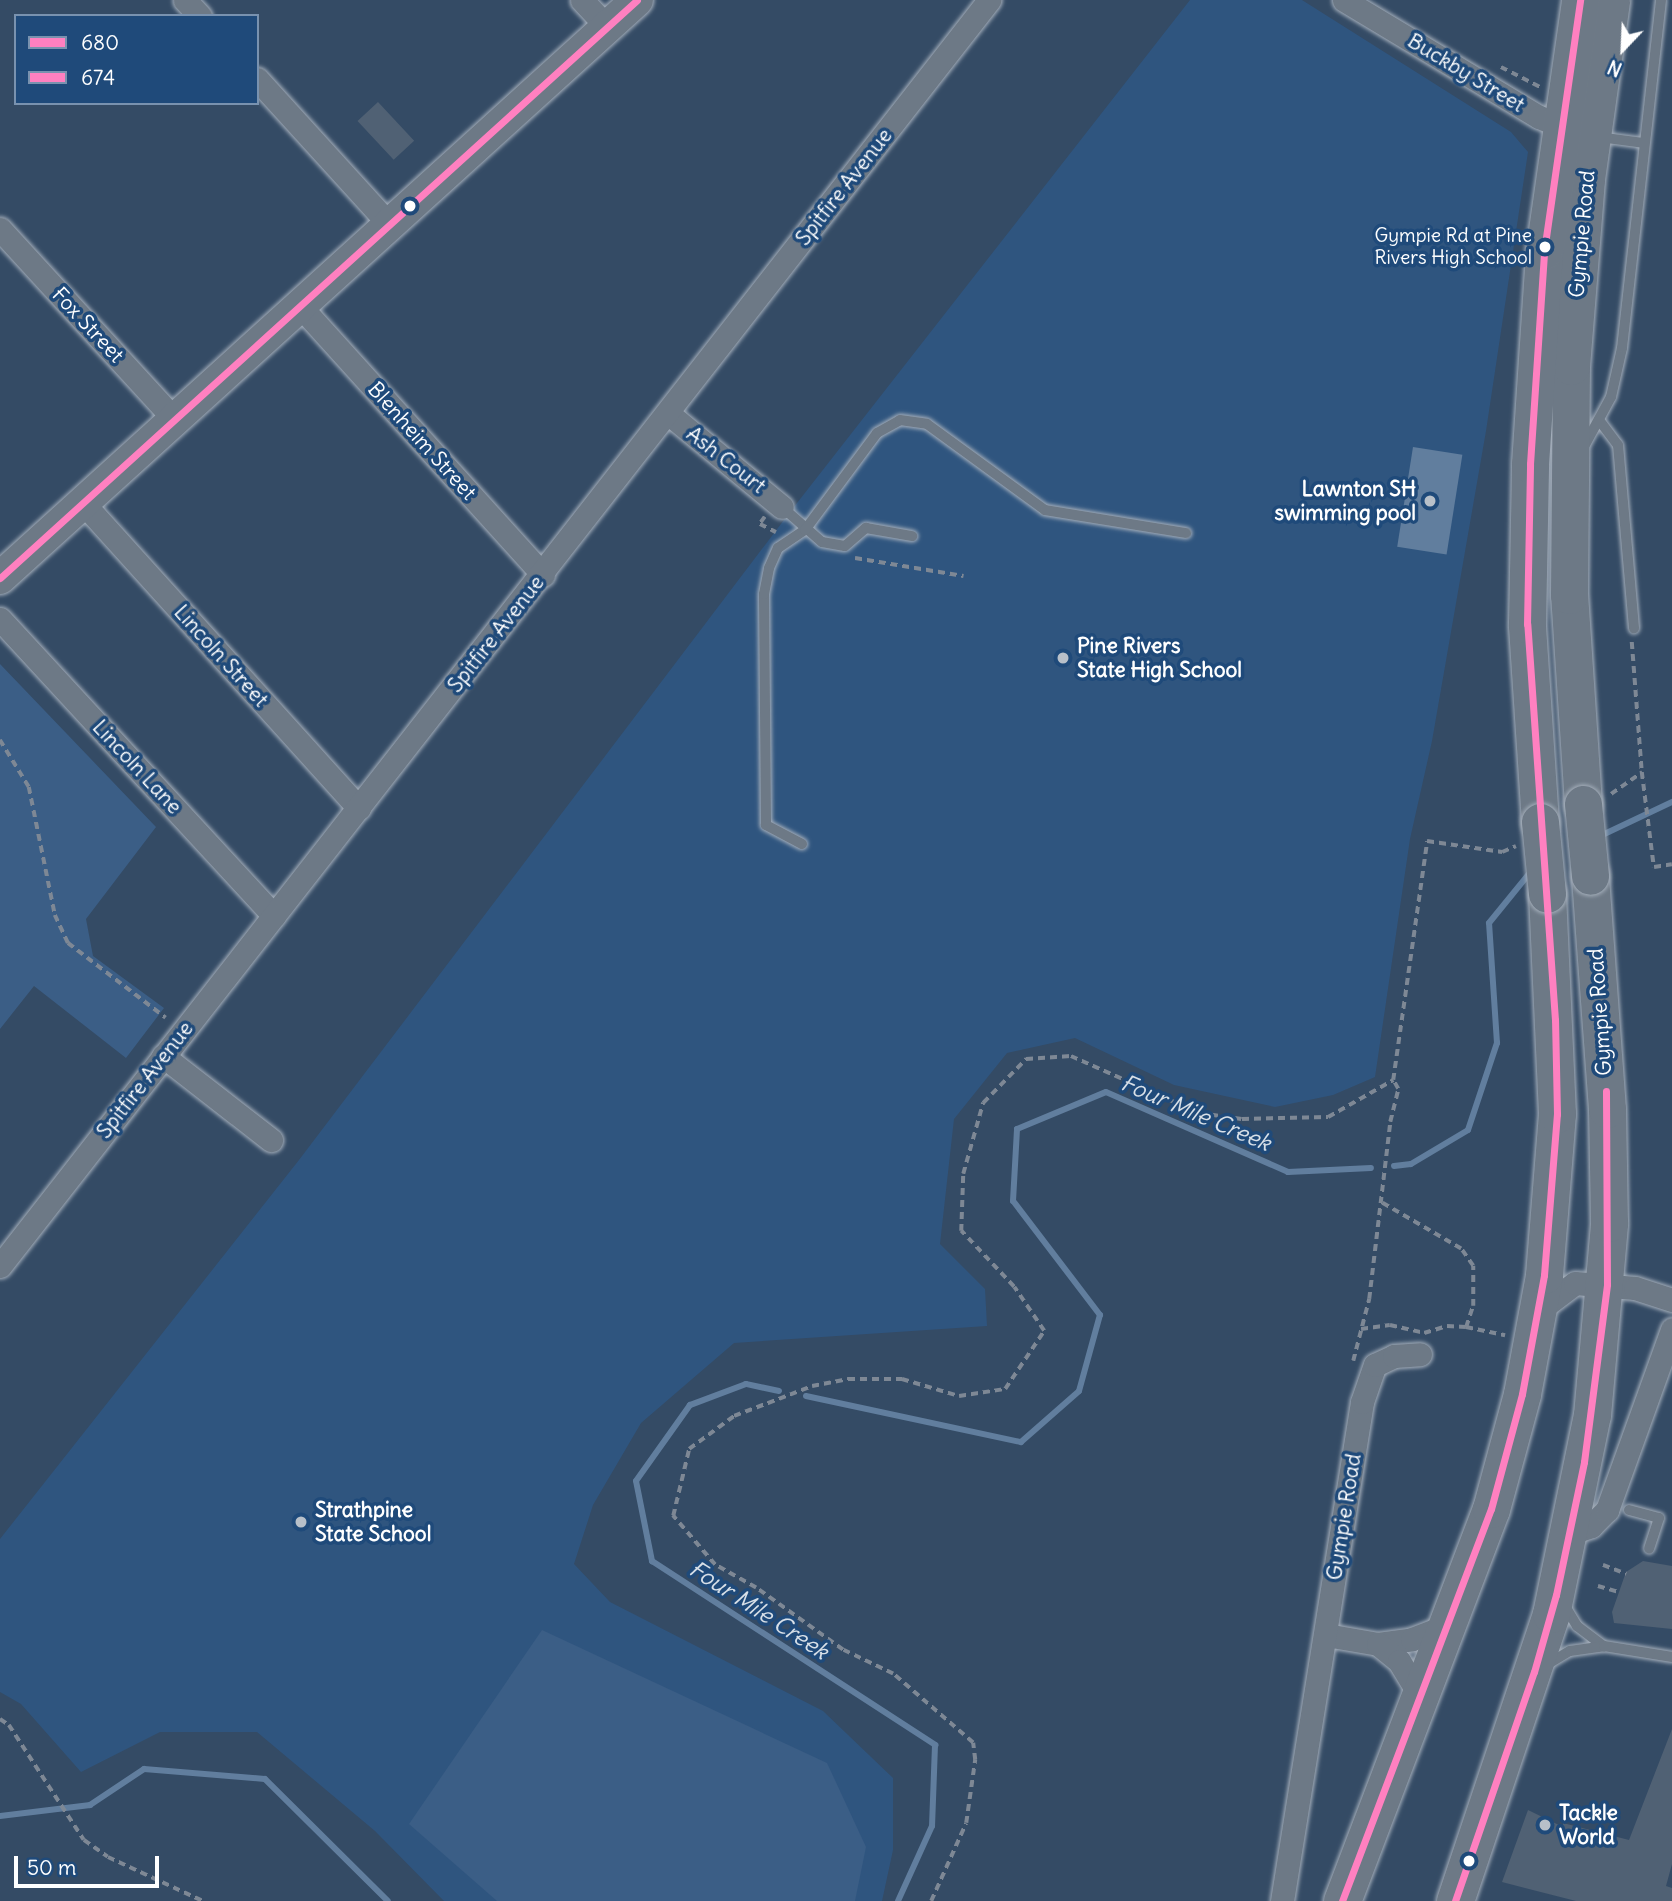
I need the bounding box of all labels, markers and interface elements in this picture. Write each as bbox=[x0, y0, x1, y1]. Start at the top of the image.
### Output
legend bbox=[14, 14, 259, 105]
north arrow bbox=[1588, 14, 1658, 84]
street label: Buckby Street bbox=[1403, 28, 1529, 118]
text: 680 bbox=[81, 29, 119, 56]
text: N bbox=[1604, 55, 1626, 82]
text: 674 bbox=[81, 64, 115, 91]
street label: Spitfire Avenue bbox=[790, 123, 898, 251]
street label: Gympie Road bbox=[1564, 169, 1600, 299]
unlabelled marker bbox=[403, 199, 417, 213]
place label: Gympie Rd at Pine Rivers High School bbox=[1374, 225, 1532, 269]
marker: Gympie Rd at Pine Rivers High School bbox=[1538, 240, 1552, 254]
street label: Fox Street bbox=[47, 282, 129, 368]
street label: Blenheim Street bbox=[363, 377, 481, 505]
street label: Ash Court bbox=[681, 421, 771, 499]
place label: Lawnton SH swimming pool bbox=[1275, 476, 1416, 526]
marker: Lawnton SH swimming pool bbox=[1422, 493, 1438, 509]
street label: Spitfire Avenue bbox=[442, 570, 550, 698]
street label: Lincoln Street bbox=[169, 600, 273, 712]
place label: Pine Rivers State High School bbox=[1077, 633, 1242, 683]
marker: Pine Rivers State High School bbox=[1055, 650, 1071, 666]
street label: Lincoln Lane bbox=[87, 715, 187, 819]
street label: Gympie Road bbox=[1583, 947, 1617, 1077]
street label: Spitfire Avenue bbox=[91, 1016, 199, 1144]
water label: Four Mile Creek bbox=[1117, 1069, 1275, 1157]
street label: Gympie Road bbox=[1322, 1452, 1366, 1582]
place label: Strathpine State School bbox=[315, 1497, 431, 1547]
marker: Strathpine State School bbox=[293, 1514, 309, 1530]
water label: Four Mile Creek bbox=[684, 1555, 834, 1665]
place label: Tackle World bbox=[1559, 1800, 1618, 1850]
marker: Tackle World bbox=[1537, 1817, 1553, 1833]
scale bar bbox=[18, 1842, 163, 1886]
text: 50 m bbox=[27, 1854, 76, 1881]
unlabelled marker bbox=[1462, 1854, 1476, 1868]

